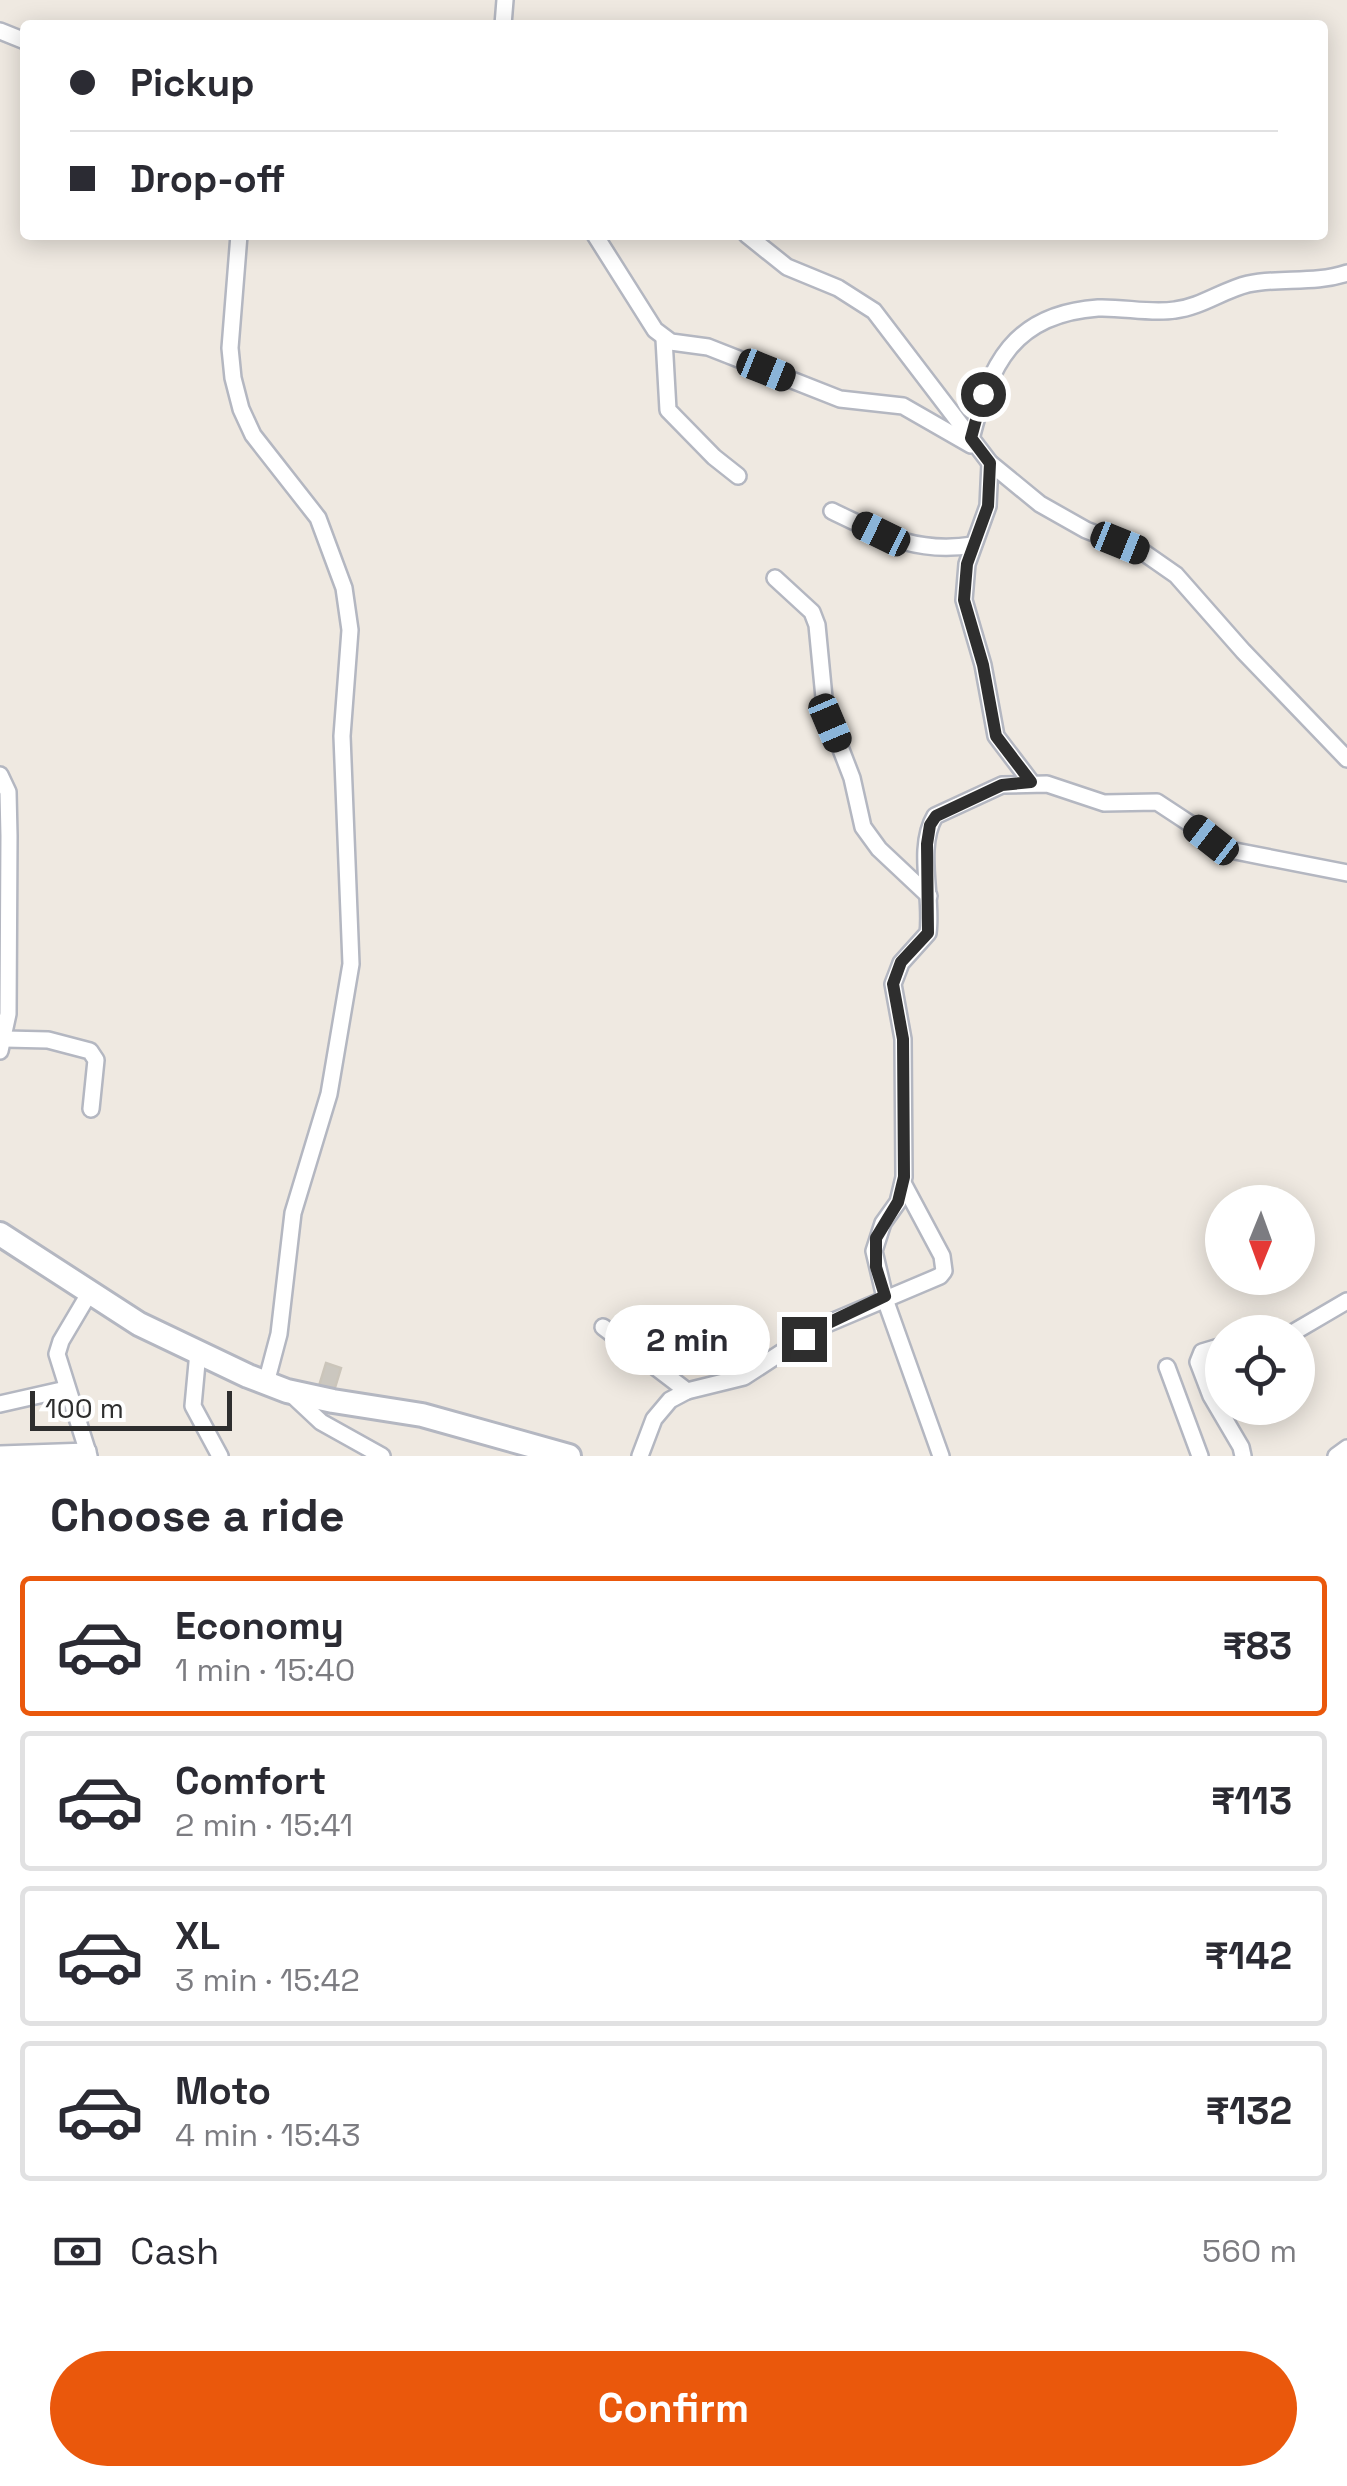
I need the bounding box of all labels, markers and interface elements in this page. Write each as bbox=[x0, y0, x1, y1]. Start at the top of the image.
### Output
text: Pickup bbox=[130, 59, 254, 107]
text: Drop-off bbox=[130, 155, 285, 203]
car bbox=[733, 345, 799, 395]
route start bbox=[961, 372, 1006, 417]
car bbox=[847, 507, 915, 561]
car bbox=[1087, 518, 1153, 568]
car bbox=[804, 690, 856, 756]
car bbox=[1178, 810, 1244, 870]
north arrow bbox=[1205, 1185, 1315, 1295]
map controls bbox=[1205, 1185, 1315, 1425]
callout: 2 min bbox=[604, 1304, 769, 1374]
button: locate bbox=[1205, 1315, 1315, 1425]
route end bbox=[782, 1317, 827, 1362]
text: 2 min bbox=[646, 1320, 729, 1360]
scale bar bbox=[30, 1386, 232, 1430]
text: 100 m bbox=[45, 1390, 124, 1426]
text: Choose a ride bbox=[50, 1487, 345, 1544]
icon: car bbox=[55, 1601, 145, 1691]
text: Economy bbox=[175, 1602, 344, 1650]
text: ₹83 bbox=[1222, 1622, 1292, 1670]
text: 1 min · 15:40 bbox=[175, 1650, 355, 1690]
icon: car bbox=[55, 1756, 145, 1846]
text: Comfort bbox=[175, 1757, 326, 1805]
text: ₹113 bbox=[1211, 1777, 1292, 1825]
text: 2 min · 15:41 bbox=[175, 1805, 353, 1845]
icon: car bbox=[55, 1911, 145, 2001]
text: XL bbox=[175, 1912, 220, 1960]
text: ₹142 bbox=[1204, 1932, 1292, 1980]
text: 3 min · 15:42 bbox=[175, 1960, 360, 2000]
icon: car bbox=[55, 2066, 145, 2156]
text: Moto bbox=[175, 2067, 271, 2115]
text: ₹132 bbox=[1206, 2087, 1292, 2135]
text: 4 min · 15:43 bbox=[175, 2115, 361, 2155]
icon: cash bbox=[50, 2224, 105, 2279]
text: Cash bbox=[130, 2227, 219, 2275]
text: 560 m bbox=[1202, 2231, 1297, 2271]
button: Confirm bbox=[50, 2351, 1297, 2466]

